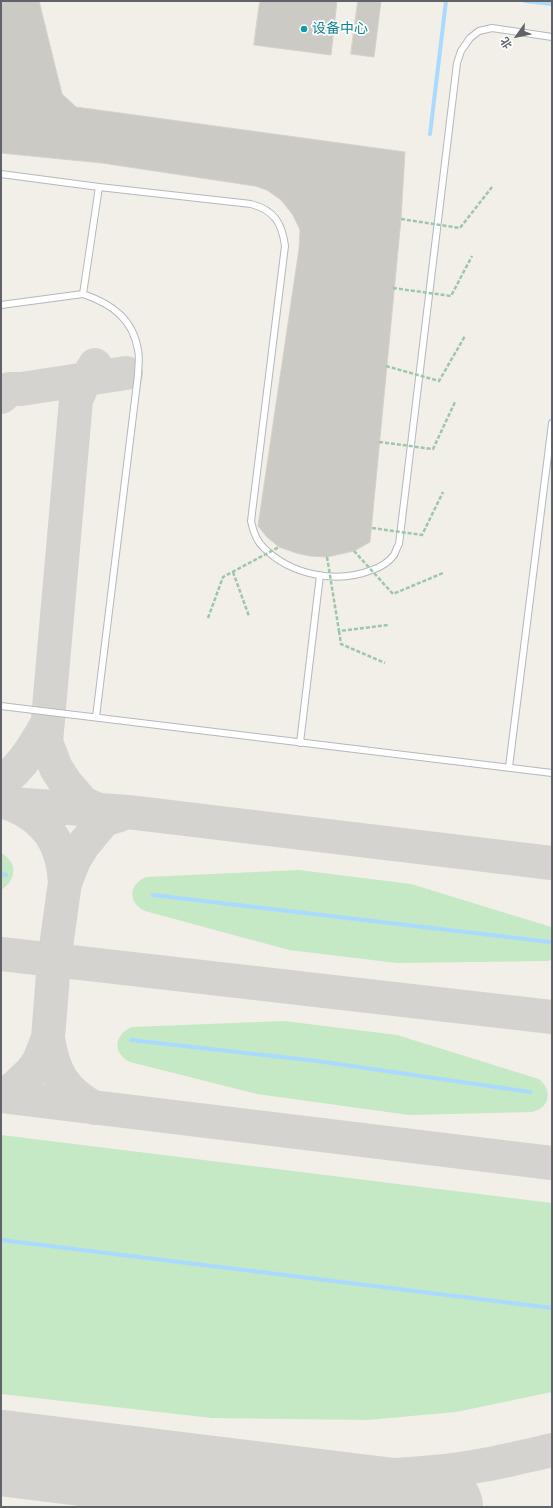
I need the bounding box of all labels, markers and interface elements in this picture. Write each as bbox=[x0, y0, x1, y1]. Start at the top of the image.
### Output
north arrow bbox=[497, 16, 537, 56]
place label: 设备中心 bbox=[312, 21, 368, 37]
marker: 设备中心 bbox=[299, 24, 309, 34]
text: 北 bbox=[498, 35, 515, 51]

